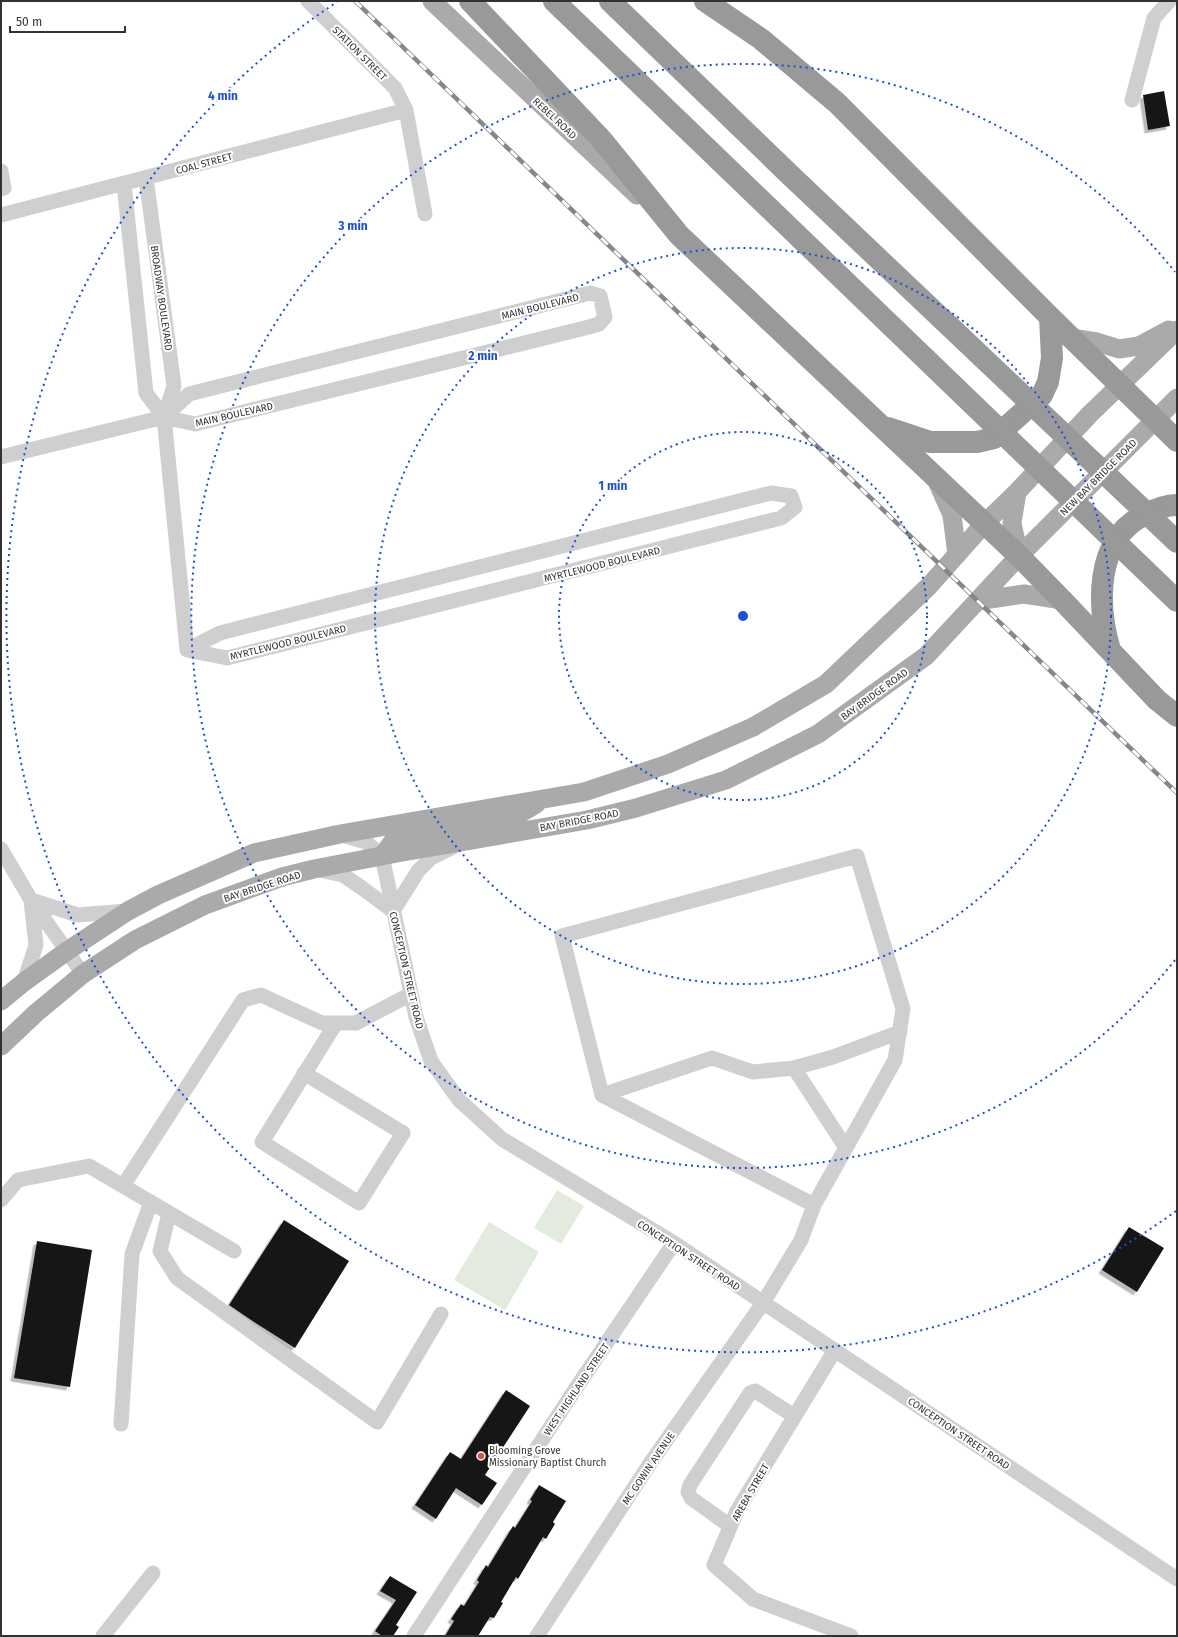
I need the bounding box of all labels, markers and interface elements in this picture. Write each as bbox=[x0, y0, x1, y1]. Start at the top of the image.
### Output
scale bar bbox=[10, 8, 125, 34]
text: 50 m bbox=[16, 15, 42, 29]
street label: STATION STREET bbox=[330, 24, 390, 84]
text: 4 min bbox=[208, 89, 238, 103]
street label: REBEL ROAD bbox=[530, 95, 579, 142]
street label: COAL STREET bbox=[175, 150, 235, 177]
text: 3 min bbox=[337, 219, 368, 233]
street label: BROADWAY BOULEVARD bbox=[148, 245, 174, 352]
street label: MAIN BOULEVARD bbox=[500, 292, 580, 322]
text: 2 min bbox=[468, 349, 498, 363]
street label: MAIN BOULEVARD bbox=[194, 400, 274, 430]
street label: NEW BAY BRIDGE ROAD bbox=[1058, 437, 1139, 518]
text: 1 min bbox=[599, 479, 627, 493]
street label: MYRTLEWOOD BOULEVARD bbox=[543, 545, 662, 585]
centre of rings bbox=[736, 609, 750, 623]
street label: MYRTLEWOOD BOULEVARD bbox=[229, 623, 348, 663]
street label: BAY BRIDGE ROAD bbox=[839, 666, 911, 723]
street label: BAY BRIDGE ROAD bbox=[539, 807, 620, 835]
street label: BAY BRIDGE ROAD bbox=[222, 869, 302, 905]
street label: CONCEPTION STREET ROAD bbox=[387, 910, 425, 1030]
street label: CONCEPTION STREET ROAD bbox=[635, 1218, 742, 1294]
street label: WEST HIGHLAND STREET bbox=[542, 1341, 613, 1438]
street label: CONCEPTION STREET ROAD bbox=[905, 1395, 1012, 1472]
street label: MC GOWIN AVENUE bbox=[620, 1430, 678, 1507]
place label: Blooming Grove Missionary Baptist Church bbox=[489, 1445, 606, 1469]
marker: Blooming Grove Missionary Baptist Church bbox=[476, 1451, 486, 1461]
street label: AREBA STREET bbox=[730, 1461, 772, 1523]

